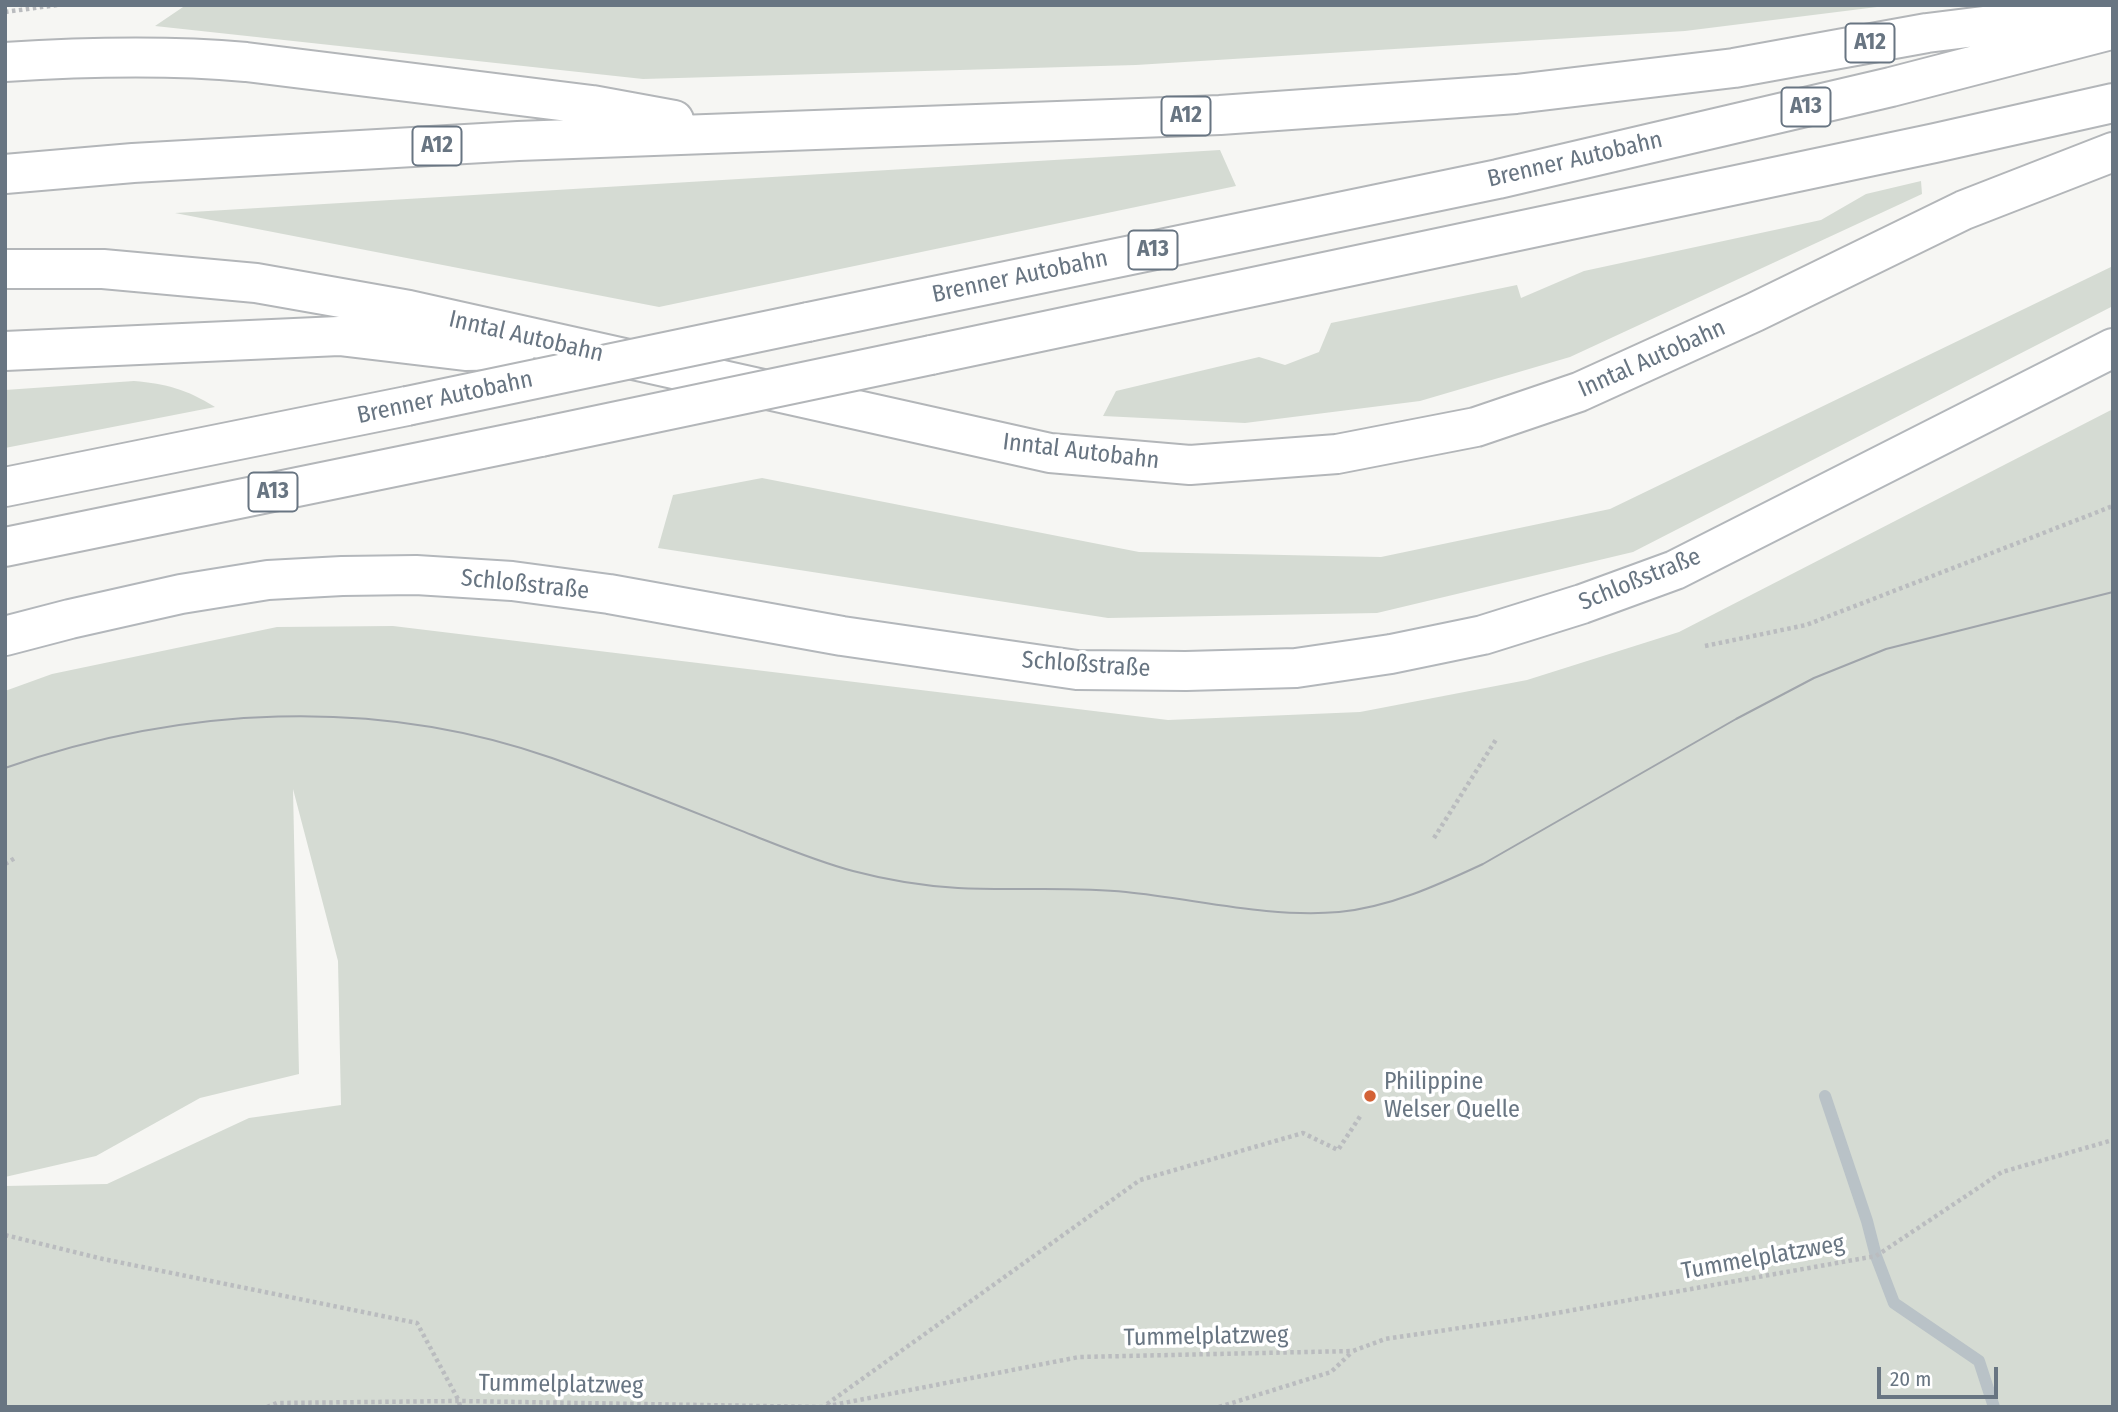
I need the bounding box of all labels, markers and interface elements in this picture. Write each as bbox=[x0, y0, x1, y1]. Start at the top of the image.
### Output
road number: A12 bbox=[1846, 24, 1895, 62]
road number: A13 bbox=[1782, 88, 1830, 127]
road number: A12 bbox=[1162, 97, 1210, 136]
street label: Brenner Autobahn bbox=[1485, 126, 1665, 194]
road number: A12 bbox=[412, 127, 462, 166]
road number: A13 bbox=[1128, 230, 1178, 270]
street label: Brenner Autobahn bbox=[930, 244, 1110, 310]
street label: Inntal Autobahn bbox=[446, 305, 606, 369]
street label: Inntal Autobahn bbox=[1574, 314, 1730, 404]
street label: Brenner Autobahn bbox=[355, 365, 535, 431]
street label: Inntal Autobahn bbox=[1001, 428, 1161, 476]
road number: A13 bbox=[248, 472, 298, 512]
street label: Schloßstraße bbox=[1575, 543, 1705, 617]
street label: Schloßstraße bbox=[460, 564, 590, 606]
street label: Schloßstraße bbox=[1021, 646, 1151, 684]
place label: Philippine Welser Quelle bbox=[1384, 1068, 1520, 1124]
marker: Philippine Welser Quelle bbox=[1362, 1088, 1378, 1104]
street label: Tummelplatzweg bbox=[1679, 1230, 1847, 1286]
street label: Tummelplatzweg bbox=[1123, 1321, 1289, 1353]
scale bar bbox=[1880, 1352, 2001, 1396]
text: 20 m bbox=[1890, 1366, 1931, 1392]
street label: Tummelplatzweg bbox=[478, 1369, 644, 1401]

